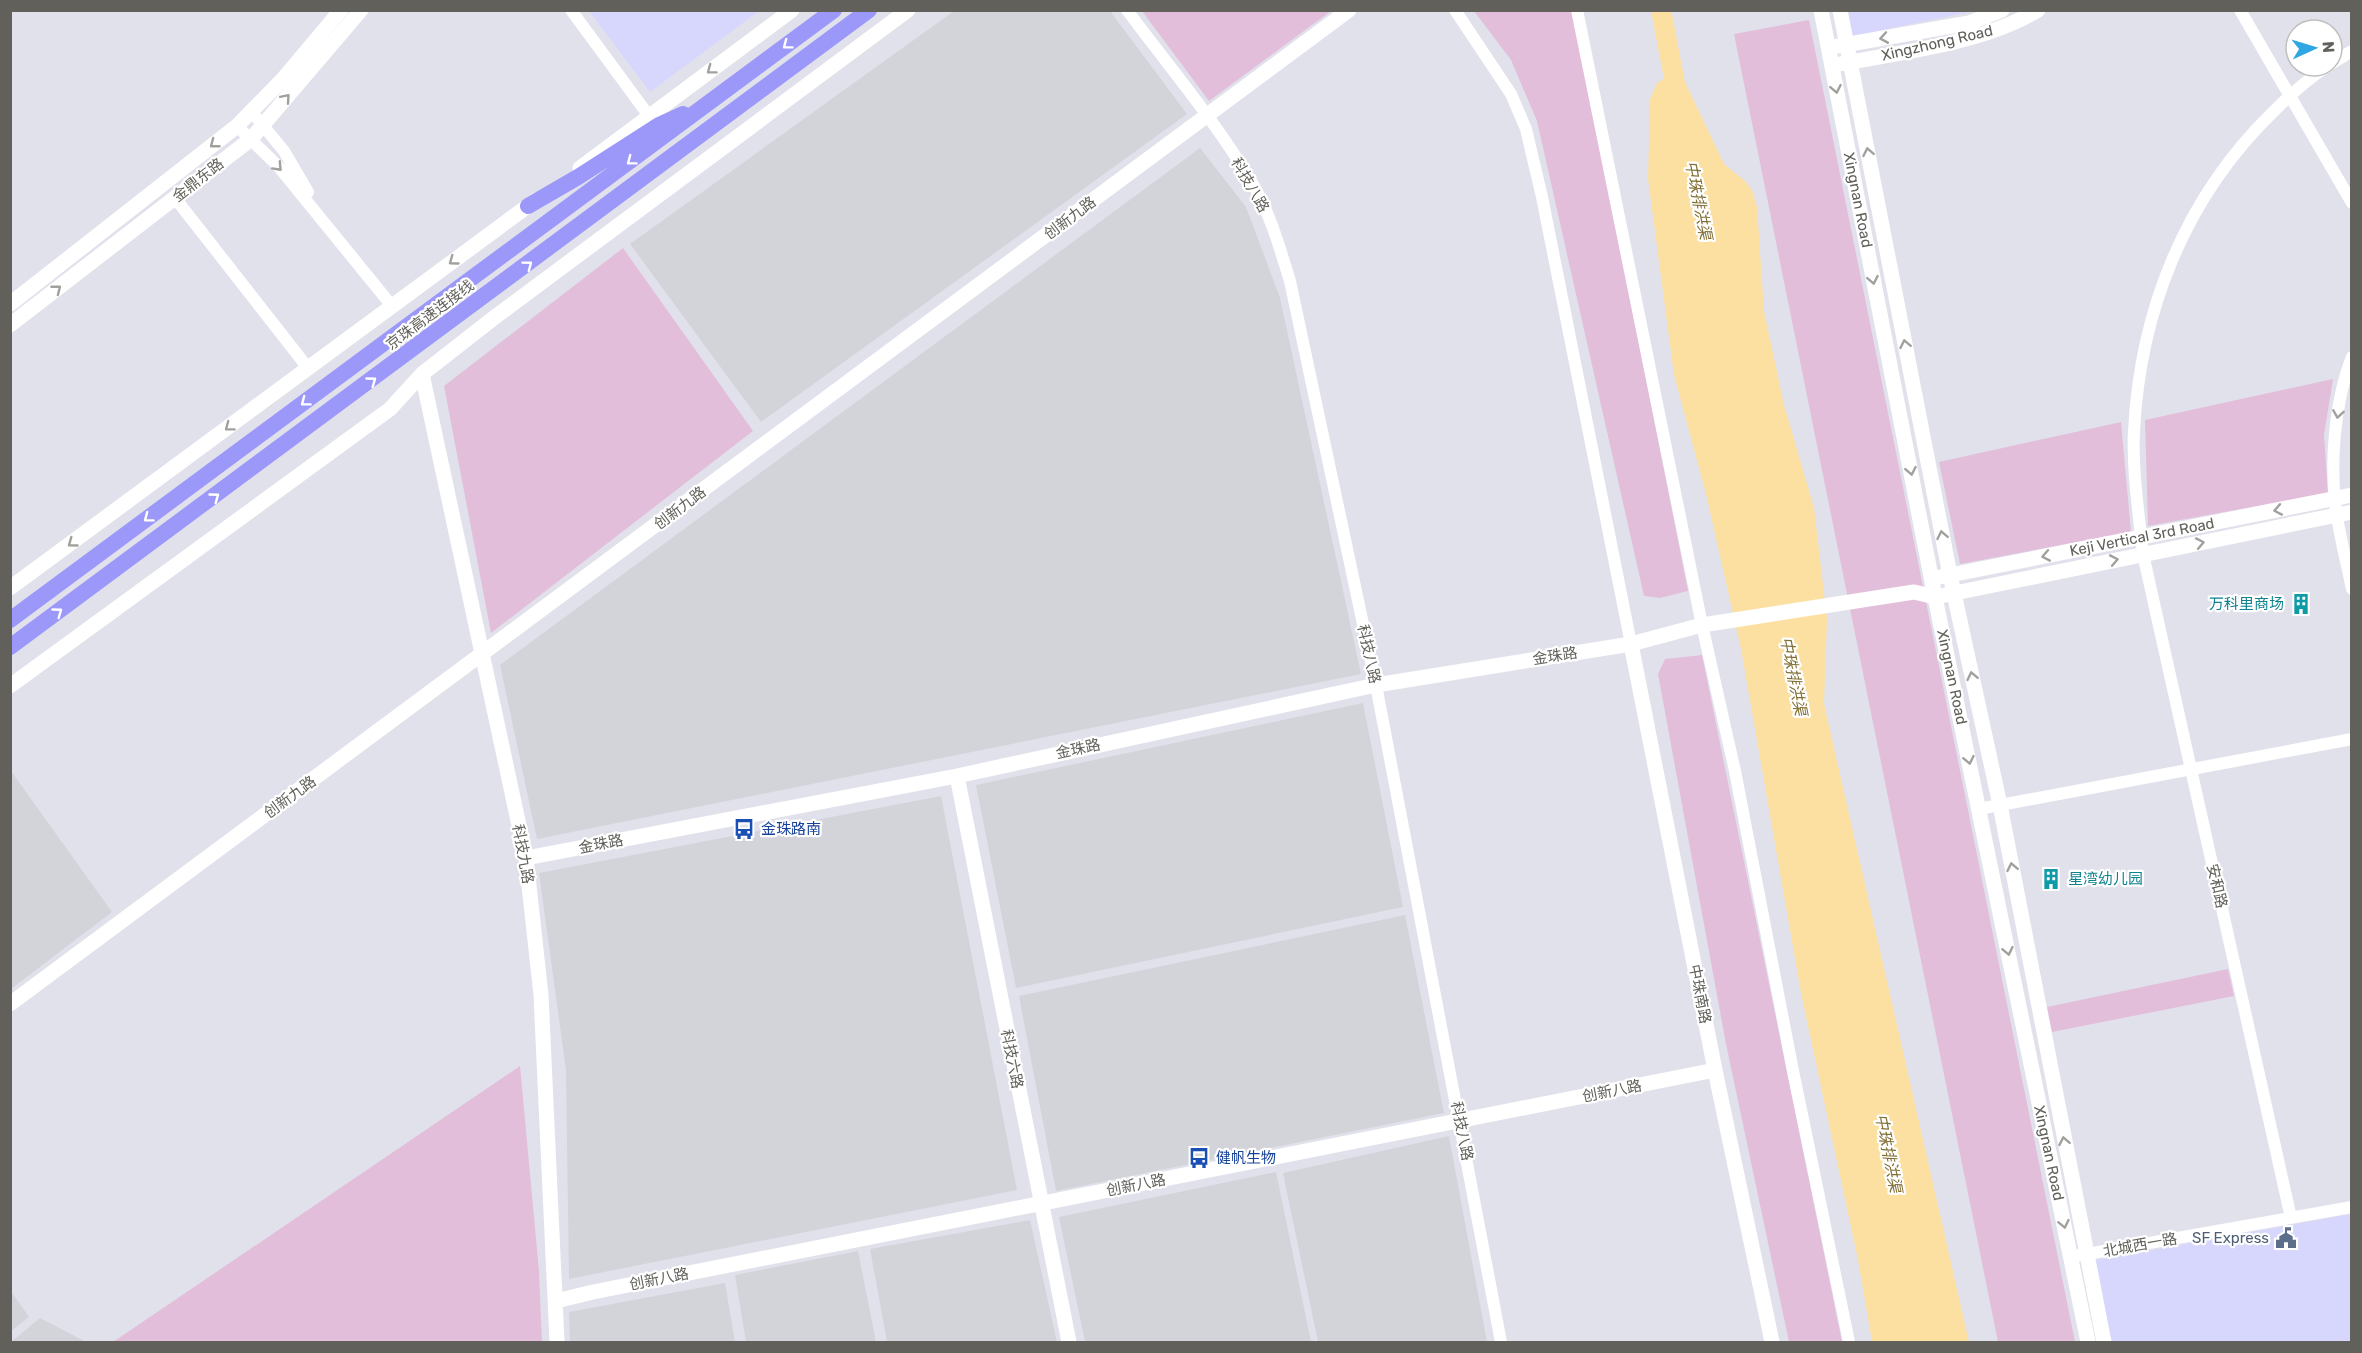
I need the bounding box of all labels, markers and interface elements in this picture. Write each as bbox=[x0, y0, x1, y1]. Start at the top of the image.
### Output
north arrow bbox=[2284, 18, 2344, 78]
street label: Xingzhong Road bbox=[1880, 21, 1994, 65]
one-way arrow bbox=[1879, 31, 1889, 44]
one-way arrow bbox=[783, 38, 794, 49]
text: N bbox=[2319, 41, 2338, 53]
one-way arrow bbox=[707, 63, 718, 74]
one-way arrow bbox=[1829, 83, 1842, 93]
one-way arrow bbox=[279, 94, 290, 105]
one-way arrow bbox=[210, 136, 221, 147]
one-way arrow bbox=[1862, 147, 1875, 157]
street label: Xingnan Road bbox=[1840, 151, 1876, 249]
street label: 金鼎东路 bbox=[169, 154, 227, 206]
one-way arrow bbox=[626, 154, 637, 165]
street label: 科技八路 bbox=[1227, 155, 1273, 215]
water label: 中珠排洪渠 bbox=[1682, 159, 1716, 243]
one-way arrow bbox=[271, 160, 282, 171]
street label: 创新九路 bbox=[1041, 193, 1099, 243]
one-way arrow bbox=[448, 254, 459, 265]
one-way arrow bbox=[521, 261, 532, 272]
one-way arrow bbox=[1866, 275, 1879, 285]
street label: 京珠高速连接线 bbox=[383, 276, 477, 354]
one-way arrow bbox=[50, 286, 61, 297]
one-way arrow bbox=[1899, 339, 1912, 349]
one-way arrow bbox=[365, 377, 376, 388]
one-way arrow bbox=[301, 395, 312, 406]
one-way arrow bbox=[2332, 409, 2344, 418]
one-way arrow bbox=[224, 420, 235, 431]
one-way arrow bbox=[1904, 466, 1917, 476]
street label: 创新九路 bbox=[651, 483, 709, 533]
one-way arrow bbox=[208, 493, 219, 504]
one-way arrow bbox=[2274, 503, 2284, 516]
one-way arrow bbox=[144, 511, 155, 522]
street label: Keji Vertical 3rd Road bbox=[2068, 514, 2216, 560]
one-way arrow bbox=[1936, 530, 1949, 540]
one-way arrow bbox=[67, 536, 78, 547]
one-way arrow bbox=[2195, 537, 2205, 550]
one-way arrow bbox=[2041, 549, 2051, 562]
one-way arrow bbox=[2109, 554, 2119, 567]
building icon: 万科里商场 bbox=[2289, 592, 2313, 616]
place label: 万科里商场 bbox=[2209, 595, 2284, 613]
one-way arrow bbox=[51, 609, 62, 620]
street label: 科技八路 bbox=[1354, 623, 1384, 685]
street label: Xingnan Road bbox=[1933, 628, 1971, 726]
water label: 中珠排洪渠 bbox=[1777, 635, 1811, 719]
street label: 金珠路 bbox=[1531, 644, 1579, 668]
one-way arrow bbox=[1966, 671, 1979, 681]
street label: 金珠路 bbox=[1054, 736, 1102, 762]
one-way arrow bbox=[1961, 754, 1974, 764]
street label: 创新九路 bbox=[260, 772, 320, 822]
bus stop icon: 金珠路南 bbox=[732, 817, 756, 841]
place label: 金珠路南 bbox=[761, 820, 821, 838]
street label: 科技九路 bbox=[509, 823, 537, 885]
street label: 金珠路 bbox=[577, 831, 625, 857]
one-way arrow bbox=[2006, 862, 2019, 872]
street label: 安和路 bbox=[2203, 862, 2231, 910]
building icon: 星湾幼儿园 bbox=[2039, 867, 2063, 891]
place label: 星湾幼儿园 bbox=[2068, 870, 2143, 888]
one-way arrow bbox=[2001, 945, 2014, 955]
street label: 中珠南路 bbox=[1685, 963, 1715, 1025]
street label: 科技六路 bbox=[997, 1028, 1027, 1090]
street label: 创新八路 bbox=[1581, 1076, 1643, 1106]
street label: 科技八路 bbox=[1447, 1100, 1477, 1162]
street label: Xingnan Road bbox=[2030, 1104, 2068, 1202]
water label: 中珠排洪渠 bbox=[1872, 1112, 1906, 1196]
one-way arrow bbox=[2058, 1136, 2071, 1146]
bus stop icon: 健帆生物 bbox=[1187, 1146, 1211, 1170]
place label: 健帆生物 bbox=[1216, 1149, 1276, 1167]
street label: 创新八路 bbox=[1105, 1170, 1167, 1200]
one-way arrow bbox=[2057, 1219, 2070, 1229]
public building icon: SF Express bbox=[2274, 1226, 2298, 1250]
place label: SF Express bbox=[2192, 1229, 2269, 1247]
street label: 北城西一路 bbox=[2101, 1230, 2179, 1260]
street label: 创新八路 bbox=[628, 1264, 690, 1294]

